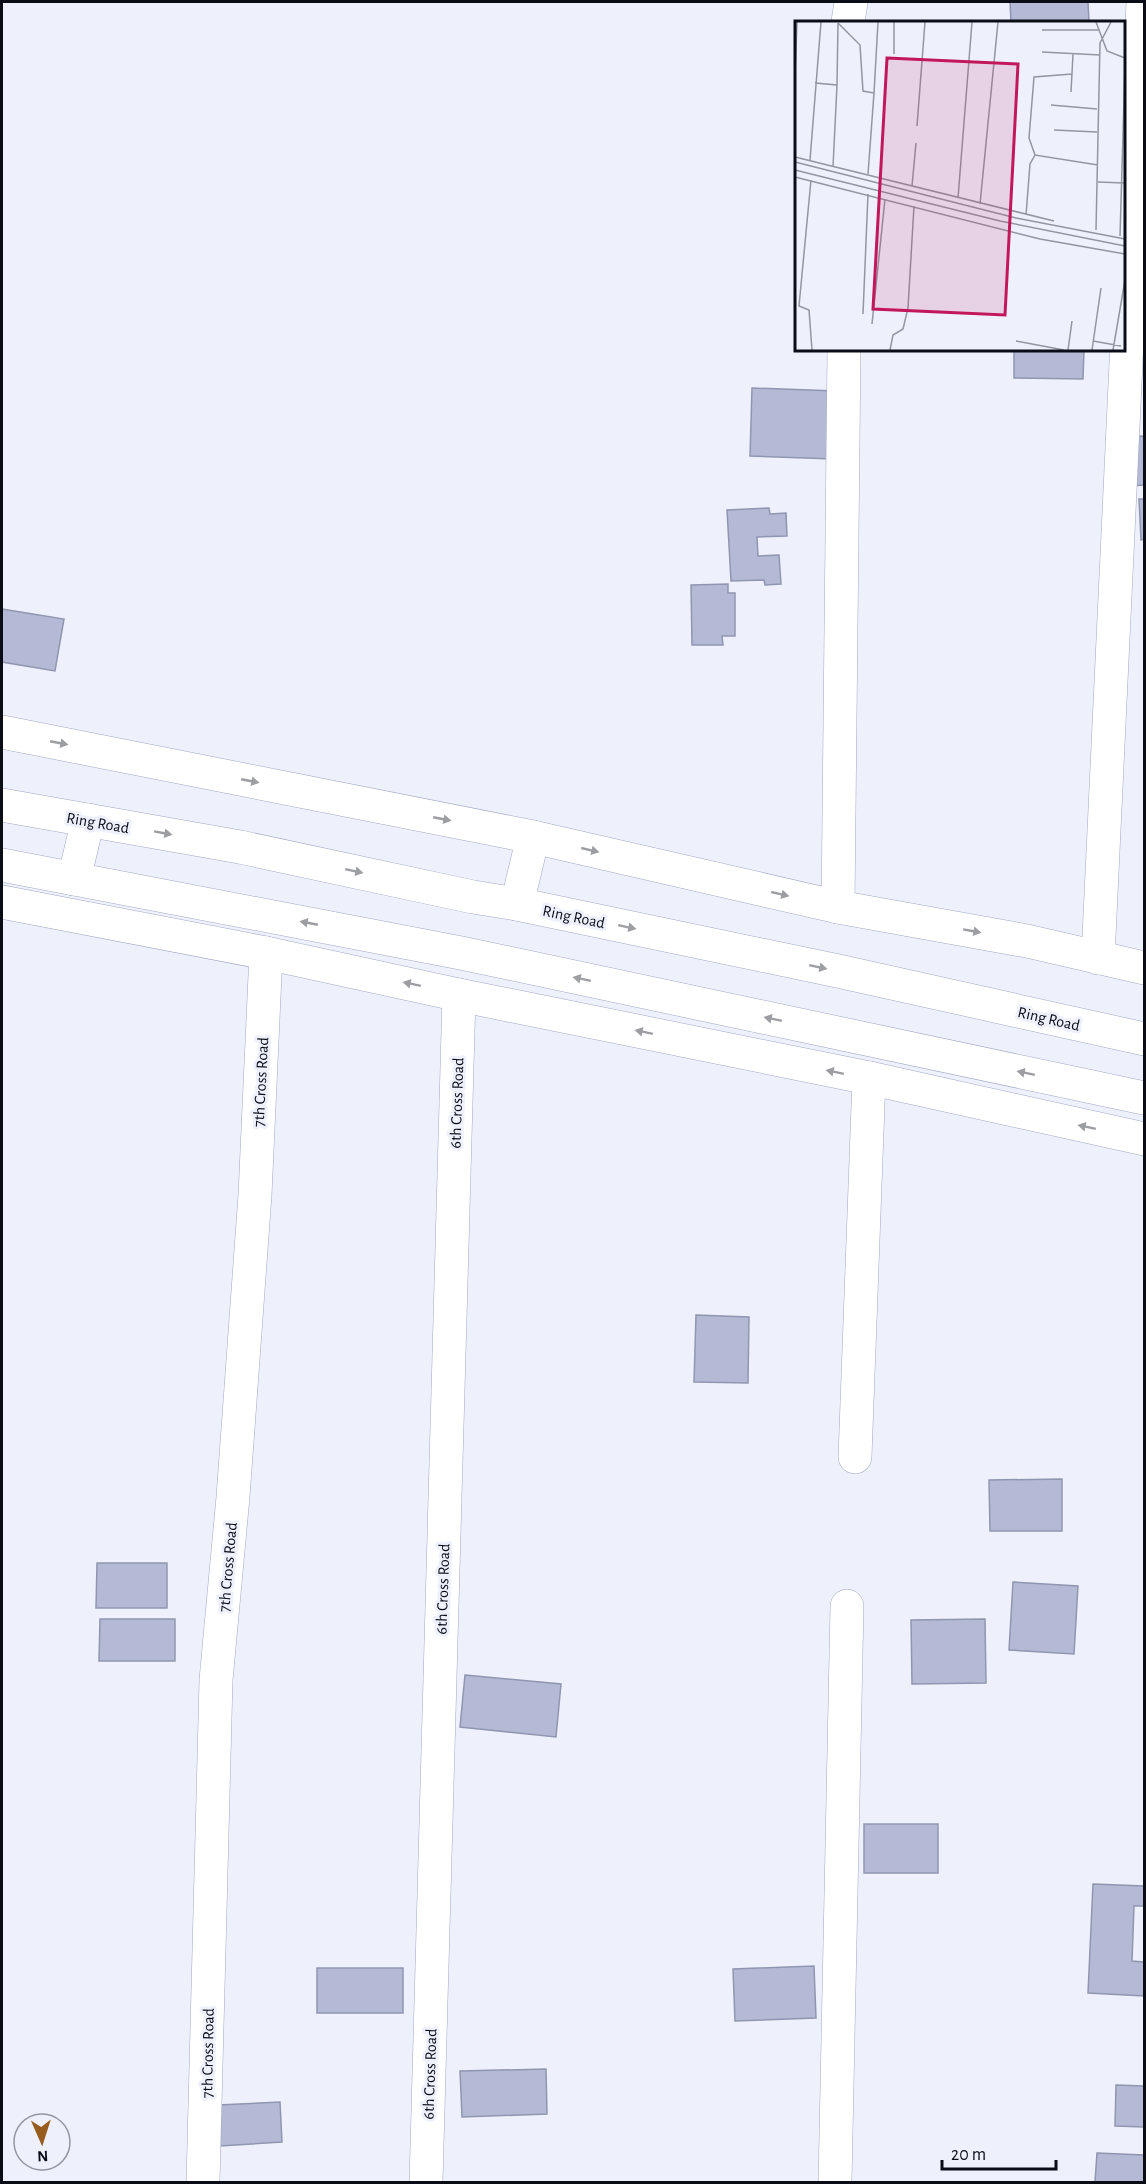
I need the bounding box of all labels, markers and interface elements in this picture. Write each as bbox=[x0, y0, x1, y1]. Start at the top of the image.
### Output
inset map bbox=[795, 21, 1125, 351]
one-way arrow bbox=[50, 739, 69, 748]
one-way arrow bbox=[241, 777, 260, 786]
street label: Ring Road bbox=[65, 810, 130, 836]
one-way arrow bbox=[432, 815, 451, 824]
one-way arrow bbox=[153, 829, 172, 838]
one-way arrow bbox=[581, 846, 600, 855]
one-way arrow bbox=[345, 867, 363, 877]
one-way arrow bbox=[771, 889, 790, 899]
street label: Ring Road bbox=[541, 903, 606, 931]
one-way arrow bbox=[299, 918, 318, 927]
one-way arrow bbox=[618, 923, 637, 932]
one-way arrow bbox=[962, 927, 981, 936]
one-way arrow bbox=[809, 963, 828, 972]
one-way arrow bbox=[573, 974, 592, 983]
one-way arrow bbox=[403, 979, 422, 989]
street label: Ring Road bbox=[1016, 1004, 1081, 1034]
one-way arrow bbox=[764, 1014, 782, 1024]
one-way arrow bbox=[635, 1027, 654, 1037]
street label: 7th Cross Road bbox=[251, 1037, 271, 1127]
street label: 6th Cross Road bbox=[447, 1057, 467, 1149]
one-way arrow bbox=[826, 1066, 845, 1076]
one-way arrow bbox=[1016, 1067, 1035, 1077]
one-way arrow bbox=[1078, 1122, 1097, 1131]
street label: 7th Cross Road bbox=[216, 1522, 240, 1613]
street label: 6th Cross Road bbox=[433, 1543, 453, 1635]
street label: 7th Cross Road bbox=[199, 2008, 217, 2098]
street label: 6th Cross Road bbox=[420, 2028, 440, 2120]
north arrow bbox=[12, 2112, 72, 2172]
scale bar bbox=[942, 2133, 1056, 2171]
text: 20 m bbox=[951, 2146, 986, 2164]
text: N bbox=[37, 2148, 49, 2164]

